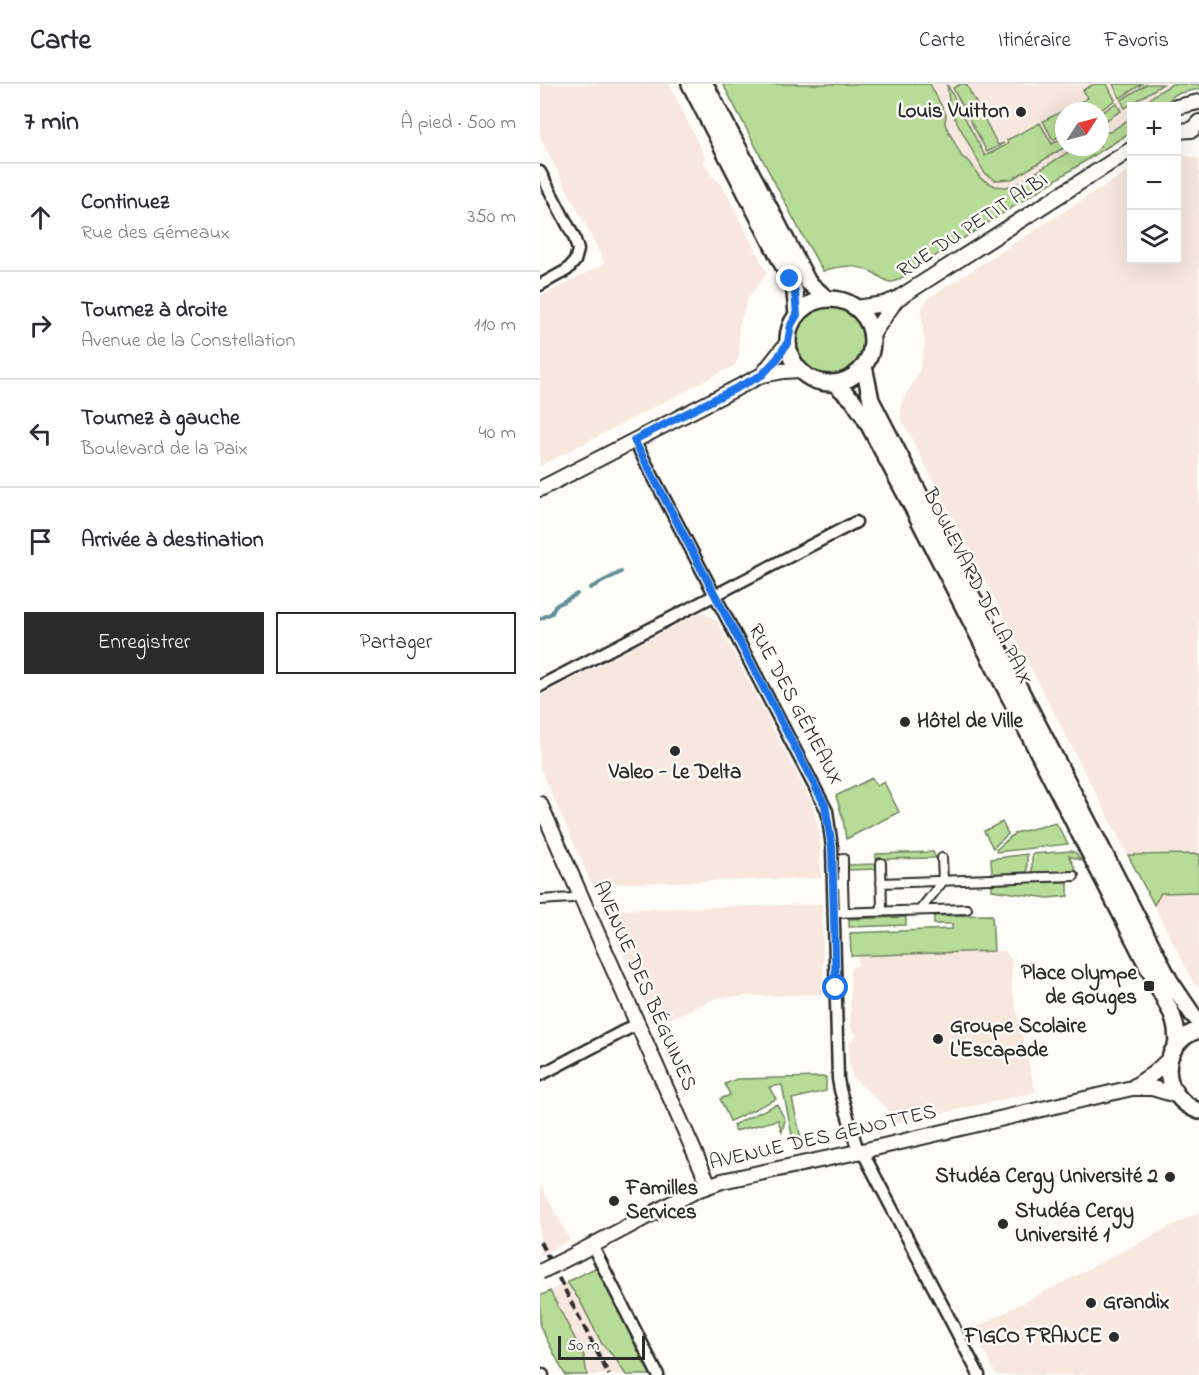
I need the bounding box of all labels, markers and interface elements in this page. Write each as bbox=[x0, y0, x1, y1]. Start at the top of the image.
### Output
text: Carte bbox=[30, 21, 91, 62]
text: Carte bbox=[919, 26, 965, 56]
text: Itinéraire bbox=[998, 26, 1071, 56]
text: Favoris bbox=[1104, 26, 1169, 56]
place label: Louis Vuitton bbox=[898, 97, 1009, 127]
north arrow bbox=[1055, 102, 1109, 156]
map controls bbox=[1127, 102, 1181, 264]
button: + bbox=[1127, 102, 1181, 156]
text: 7 min bbox=[24, 104, 79, 142]
marker: Louis Vuitton bbox=[1014, 105, 1028, 119]
text: À pied · 500 m bbox=[401, 109, 516, 138]
button: − bbox=[1127, 156, 1181, 210]
street label: RUE DU PETIT ALBI bbox=[892, 166, 1054, 286]
text: Continuez bbox=[81, 187, 169, 219]
icon: ahead bbox=[24, 201, 57, 234]
text: 350 m bbox=[467, 203, 516, 232]
button: layers bbox=[1127, 210, 1181, 264]
text: Rue des Gémeaux bbox=[81, 219, 230, 248]
route end bbox=[776, 265, 802, 291]
text: Tournez à droite bbox=[81, 295, 227, 327]
icon: right bbox=[24, 309, 57, 342]
text: 110 m bbox=[474, 311, 516, 340]
text: Avenue de la Constellation bbox=[81, 327, 295, 356]
text: Tournez à gauche bbox=[81, 403, 240, 435]
icon: left bbox=[24, 417, 57, 450]
text: 40 m bbox=[479, 419, 516, 448]
text: Boulevard de la Paix bbox=[81, 435, 248, 464]
street label: BOULEVARD DE LA PAIX bbox=[914, 483, 1040, 690]
icon: arrive bbox=[24, 525, 57, 558]
text: Arrivée à destination bbox=[81, 525, 264, 557]
button: Enregistrer bbox=[24, 612, 264, 674]
button: Partager bbox=[276, 612, 516, 674]
street label: RUE DES GÉMEAUX bbox=[740, 619, 850, 791]
place label: Hôtel de Ville bbox=[917, 707, 1024, 737]
marker: Hôtel de Ville bbox=[898, 715, 912, 729]
marker: Valeo - Le Delta bbox=[668, 744, 682, 758]
place label: Valeo - Le Delta bbox=[608, 758, 741, 788]
street label: AVENUE DES BÉGUINES bbox=[584, 876, 704, 1096]
place label: Place Olympe de Gouges bbox=[1021, 959, 1138, 1015]
route start bbox=[822, 974, 848, 1000]
marker: Place Olympe de Gouges bbox=[1142, 979, 1156, 993]
place label: Groupe Scolaire L'Escapade bbox=[950, 1012, 1087, 1066]
marker: Groupe Scolaire L'Escapade bbox=[931, 1032, 945, 1046]
street label: AVENUE DES GENOTTES bbox=[707, 1097, 939, 1179]
place label: Studéa Cergy Université 2 bbox=[935, 1162, 1159, 1194]
marker: Studéa Cergy Université 2 bbox=[1163, 1170, 1177, 1184]
place label: Familles Services bbox=[625, 1174, 698, 1228]
marker: Familles Services bbox=[607, 1194, 621, 1208]
place label: Studéa Cergy Université 1 bbox=[1015, 1197, 1134, 1251]
marker: Studéa Cergy Université 1 bbox=[996, 1217, 1010, 1231]
place label: Grandix bbox=[1103, 1288, 1169, 1318]
marker: Grandix bbox=[1084, 1296, 1098, 1310]
place label: FIGCO FRANCE bbox=[963, 1322, 1102, 1352]
marker: FIGCO FRANCE bbox=[1107, 1330, 1121, 1344]
scale bar bbox=[558, 1333, 645, 1360]
text: 50 m bbox=[567, 1334, 599, 1358]

